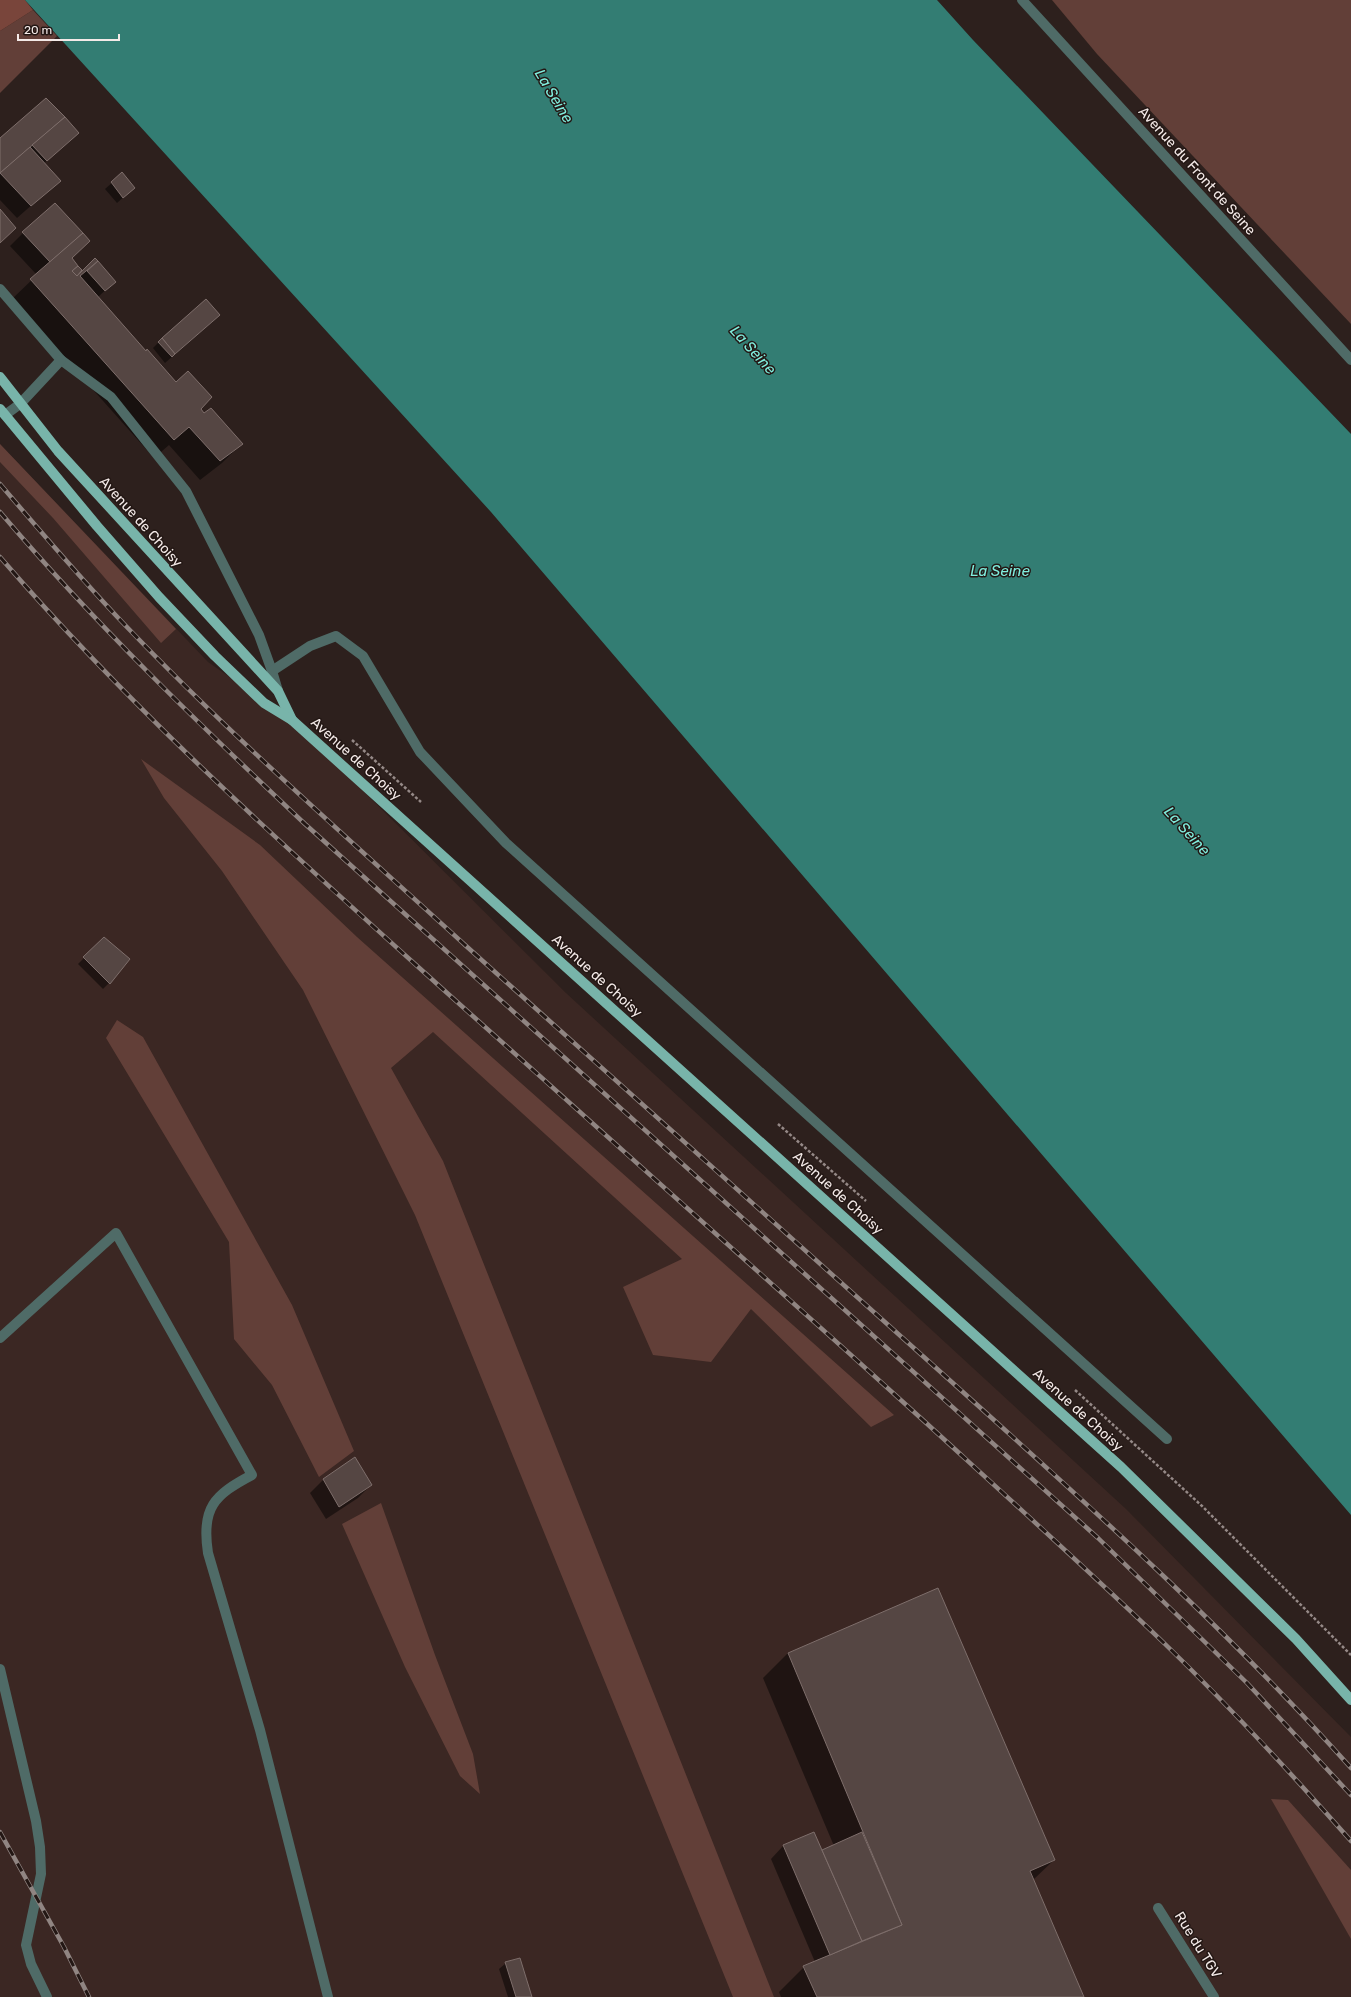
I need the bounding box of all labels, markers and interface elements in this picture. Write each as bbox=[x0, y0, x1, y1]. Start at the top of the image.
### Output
scale bar bbox=[18, 16, 119, 42]
text: 20 m bbox=[24, 23, 52, 37]
water label: La Seine bbox=[531, 66, 577, 127]
street label: Avenue du Front de Seine bbox=[1135, 103, 1259, 239]
water label: La Seine bbox=[726, 322, 780, 379]
street label: Avenue de Choisy bbox=[96, 473, 186, 571]
water label: La Seine bbox=[970, 562, 1030, 580]
street label: Avenue de Choisy bbox=[307, 714, 405, 804]
water label: La Seine bbox=[1160, 803, 1214, 860]
street label: Avenue de Choisy bbox=[548, 931, 646, 1021]
street label: Avenue de Choisy bbox=[789, 1148, 887, 1238]
street label: Avenue de Choisy bbox=[1029, 1365, 1127, 1455]
street label: Rue du TGV bbox=[1171, 1909, 1225, 1981]

